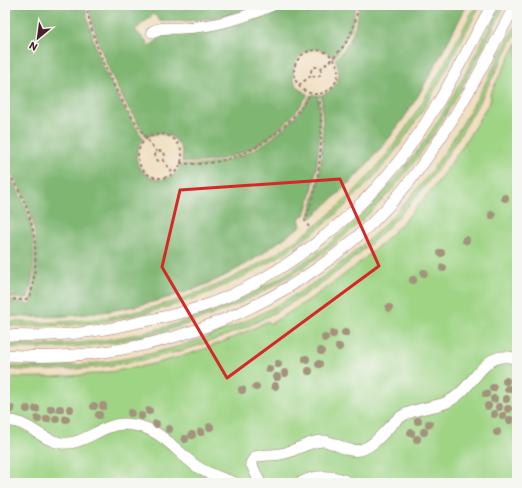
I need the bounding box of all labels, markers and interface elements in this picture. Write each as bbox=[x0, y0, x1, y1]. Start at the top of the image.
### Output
north arrow bbox=[18, 18, 58, 58]
text: N bbox=[27, 39, 40, 54]

